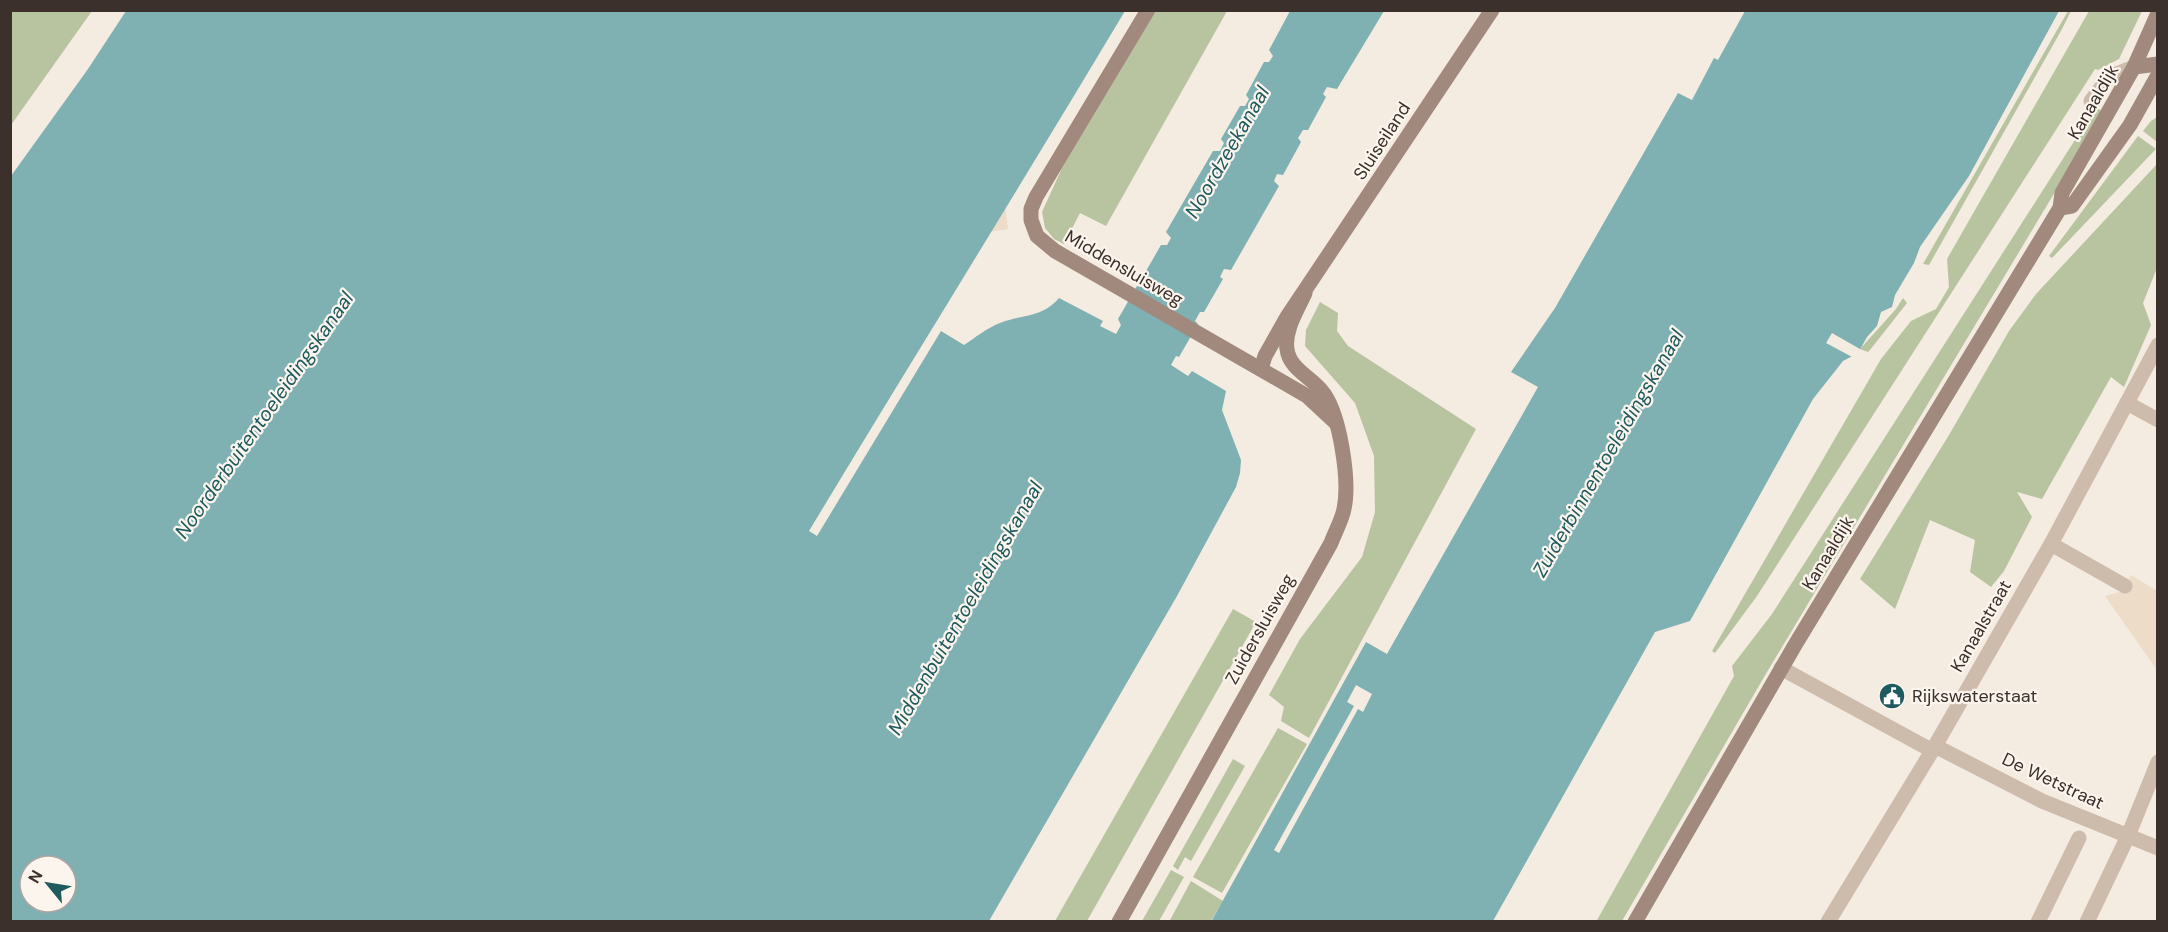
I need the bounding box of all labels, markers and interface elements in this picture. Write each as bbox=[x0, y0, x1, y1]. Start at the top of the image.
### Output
street label: Kanaaldijk bbox=[2062, 60, 2124, 144]
water label: Noordzeekanaal bbox=[1179, 81, 1276, 223]
street label: Sluiseiland bbox=[1348, 98, 1416, 184]
street label: Middensluisweg bbox=[1061, 224, 1187, 312]
water label: Noorderbuitentoeleidingskanaal bbox=[169, 286, 360, 543]
water label: Zuiderbinnentoeleidingskanaal bbox=[1526, 324, 1690, 581]
water label: Middenbuitentoeleidingskanaal bbox=[882, 476, 1049, 740]
street label: Kanaaldijk bbox=[1796, 511, 1860, 595]
street label: Zuidersluisweg bbox=[1220, 570, 1300, 688]
street label: Kanaalstraat bbox=[1945, 576, 2017, 676]
public building icon: Rijkswaterstaat bbox=[1877, 681, 1907, 711]
place label: Rijkswaterstaat bbox=[1912, 684, 2037, 708]
street label: De Wetstraat bbox=[1998, 747, 2108, 815]
north arrow bbox=[18, 854, 78, 914]
text: N bbox=[23, 866, 47, 887]

